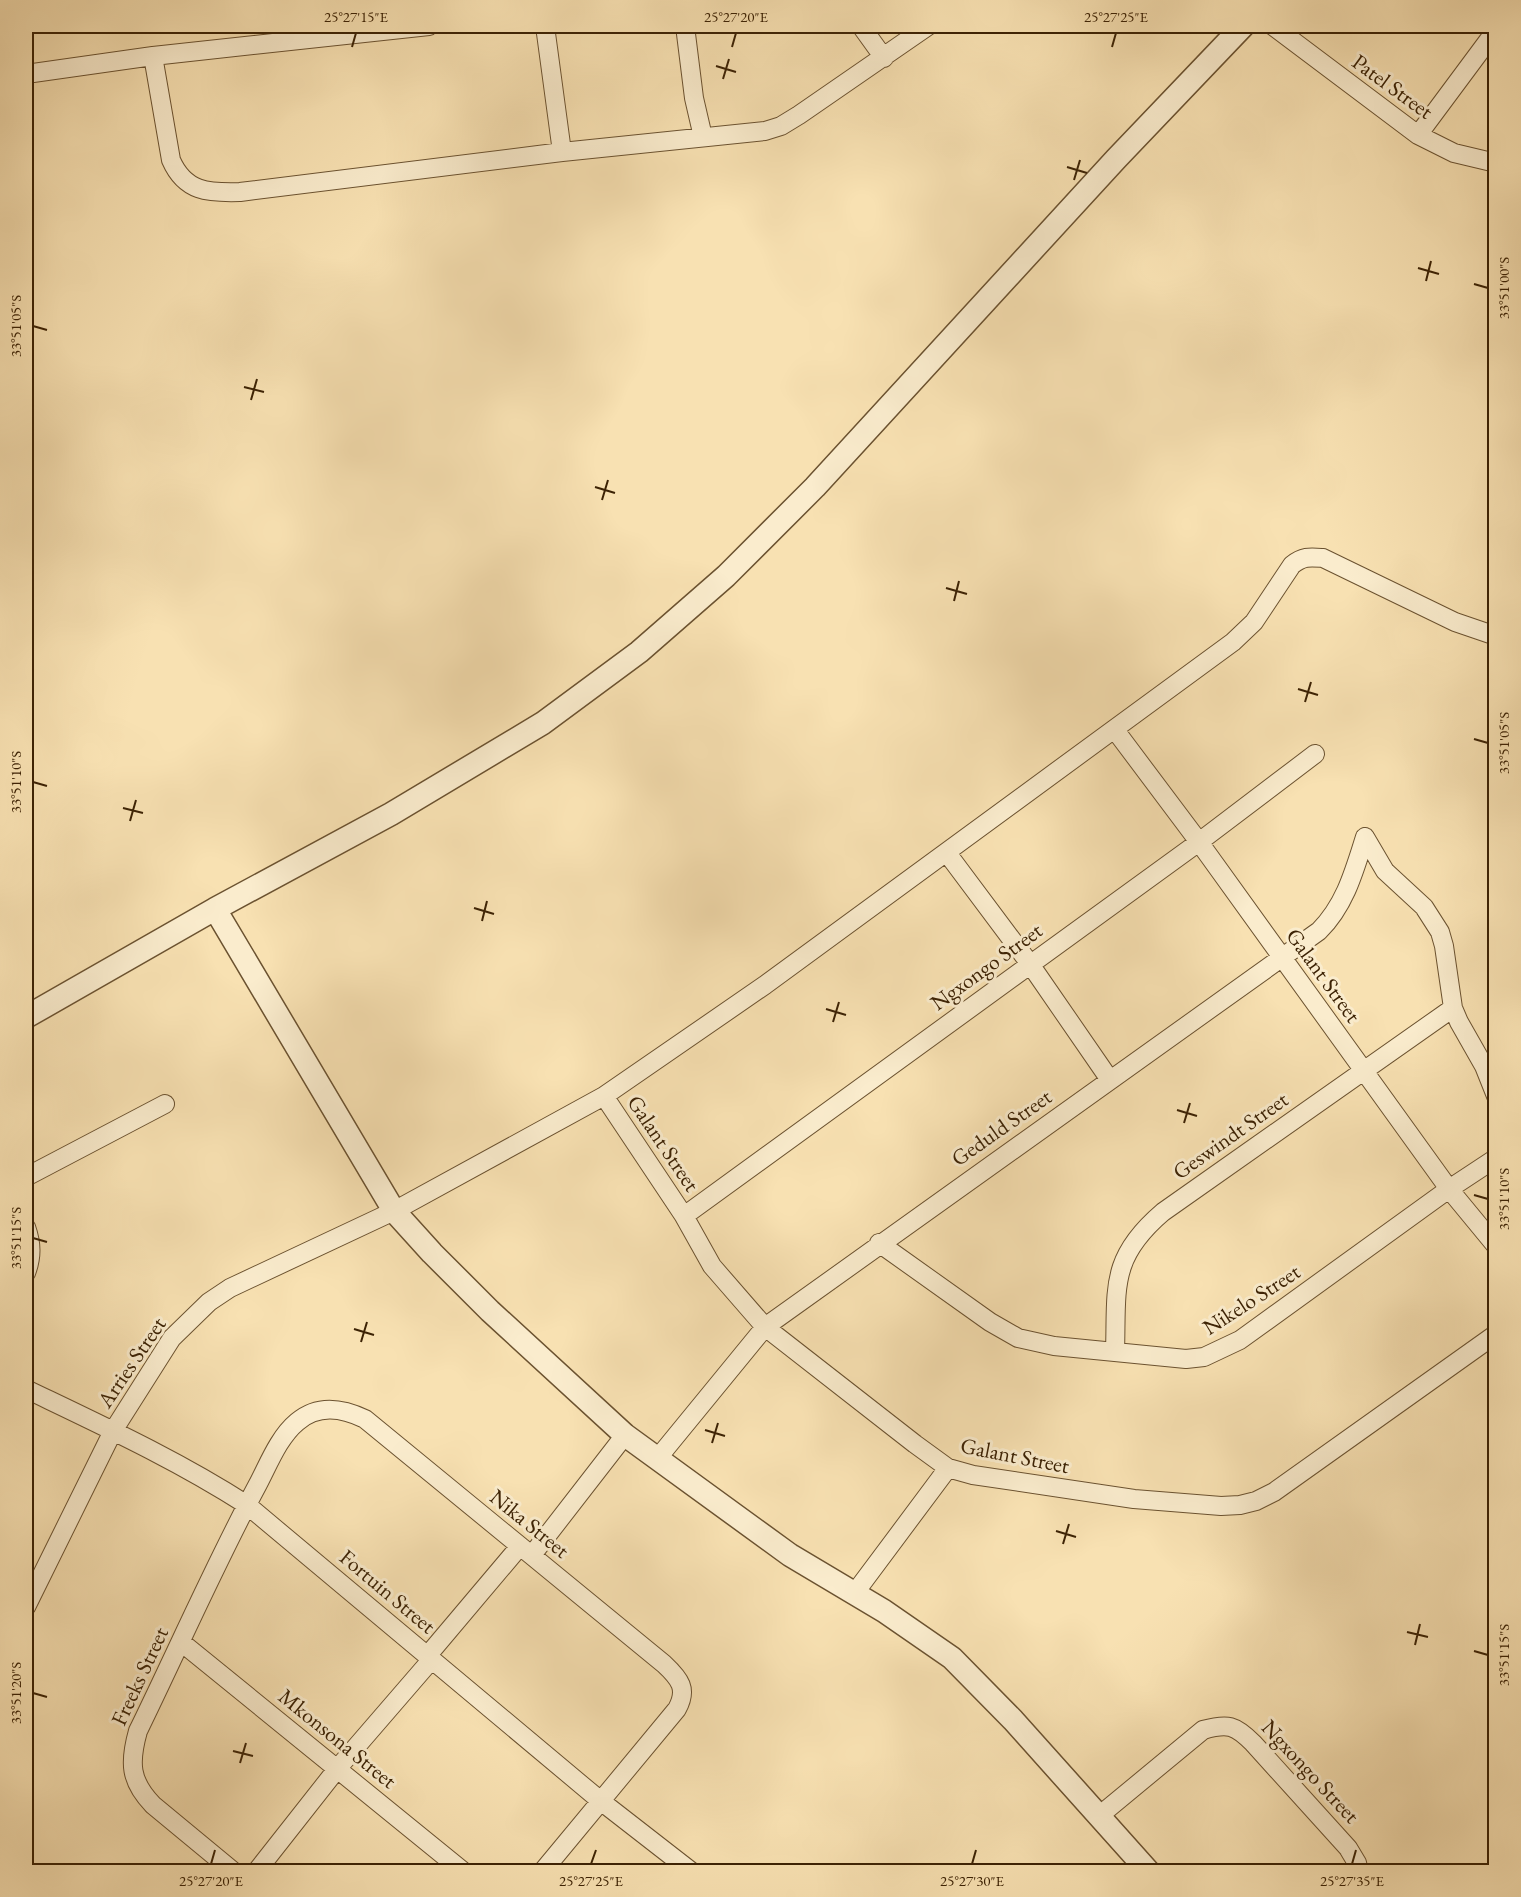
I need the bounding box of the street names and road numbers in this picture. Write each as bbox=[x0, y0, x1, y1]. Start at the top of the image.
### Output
street label: Patel Street bbox=[1346, 47, 1439, 126]
street label: Ngxongo Street bbox=[925, 916, 1048, 1017]
street label: Galant Street bbox=[1279, 922, 1368, 1028]
street label: Geduld Street bbox=[945, 1082, 1057, 1173]
street label: Geswindt Street bbox=[1167, 1085, 1294, 1186]
street label: Galant Street bbox=[621, 1090, 706, 1197]
street label: Nikelo Street bbox=[1197, 1257, 1306, 1342]
street label: Arries Street bbox=[90, 1311, 172, 1414]
street label: Galant Street bbox=[958, 1431, 1072, 1480]
street label: Nika Street bbox=[484, 1482, 576, 1564]
street label: Fortuin Street bbox=[334, 1543, 442, 1640]
street label: Freeks Street bbox=[104, 1622, 175, 1730]
street label: Mkonsona Street bbox=[273, 1682, 403, 1795]
street label: Ngxongo Street bbox=[1255, 1713, 1366, 1829]

